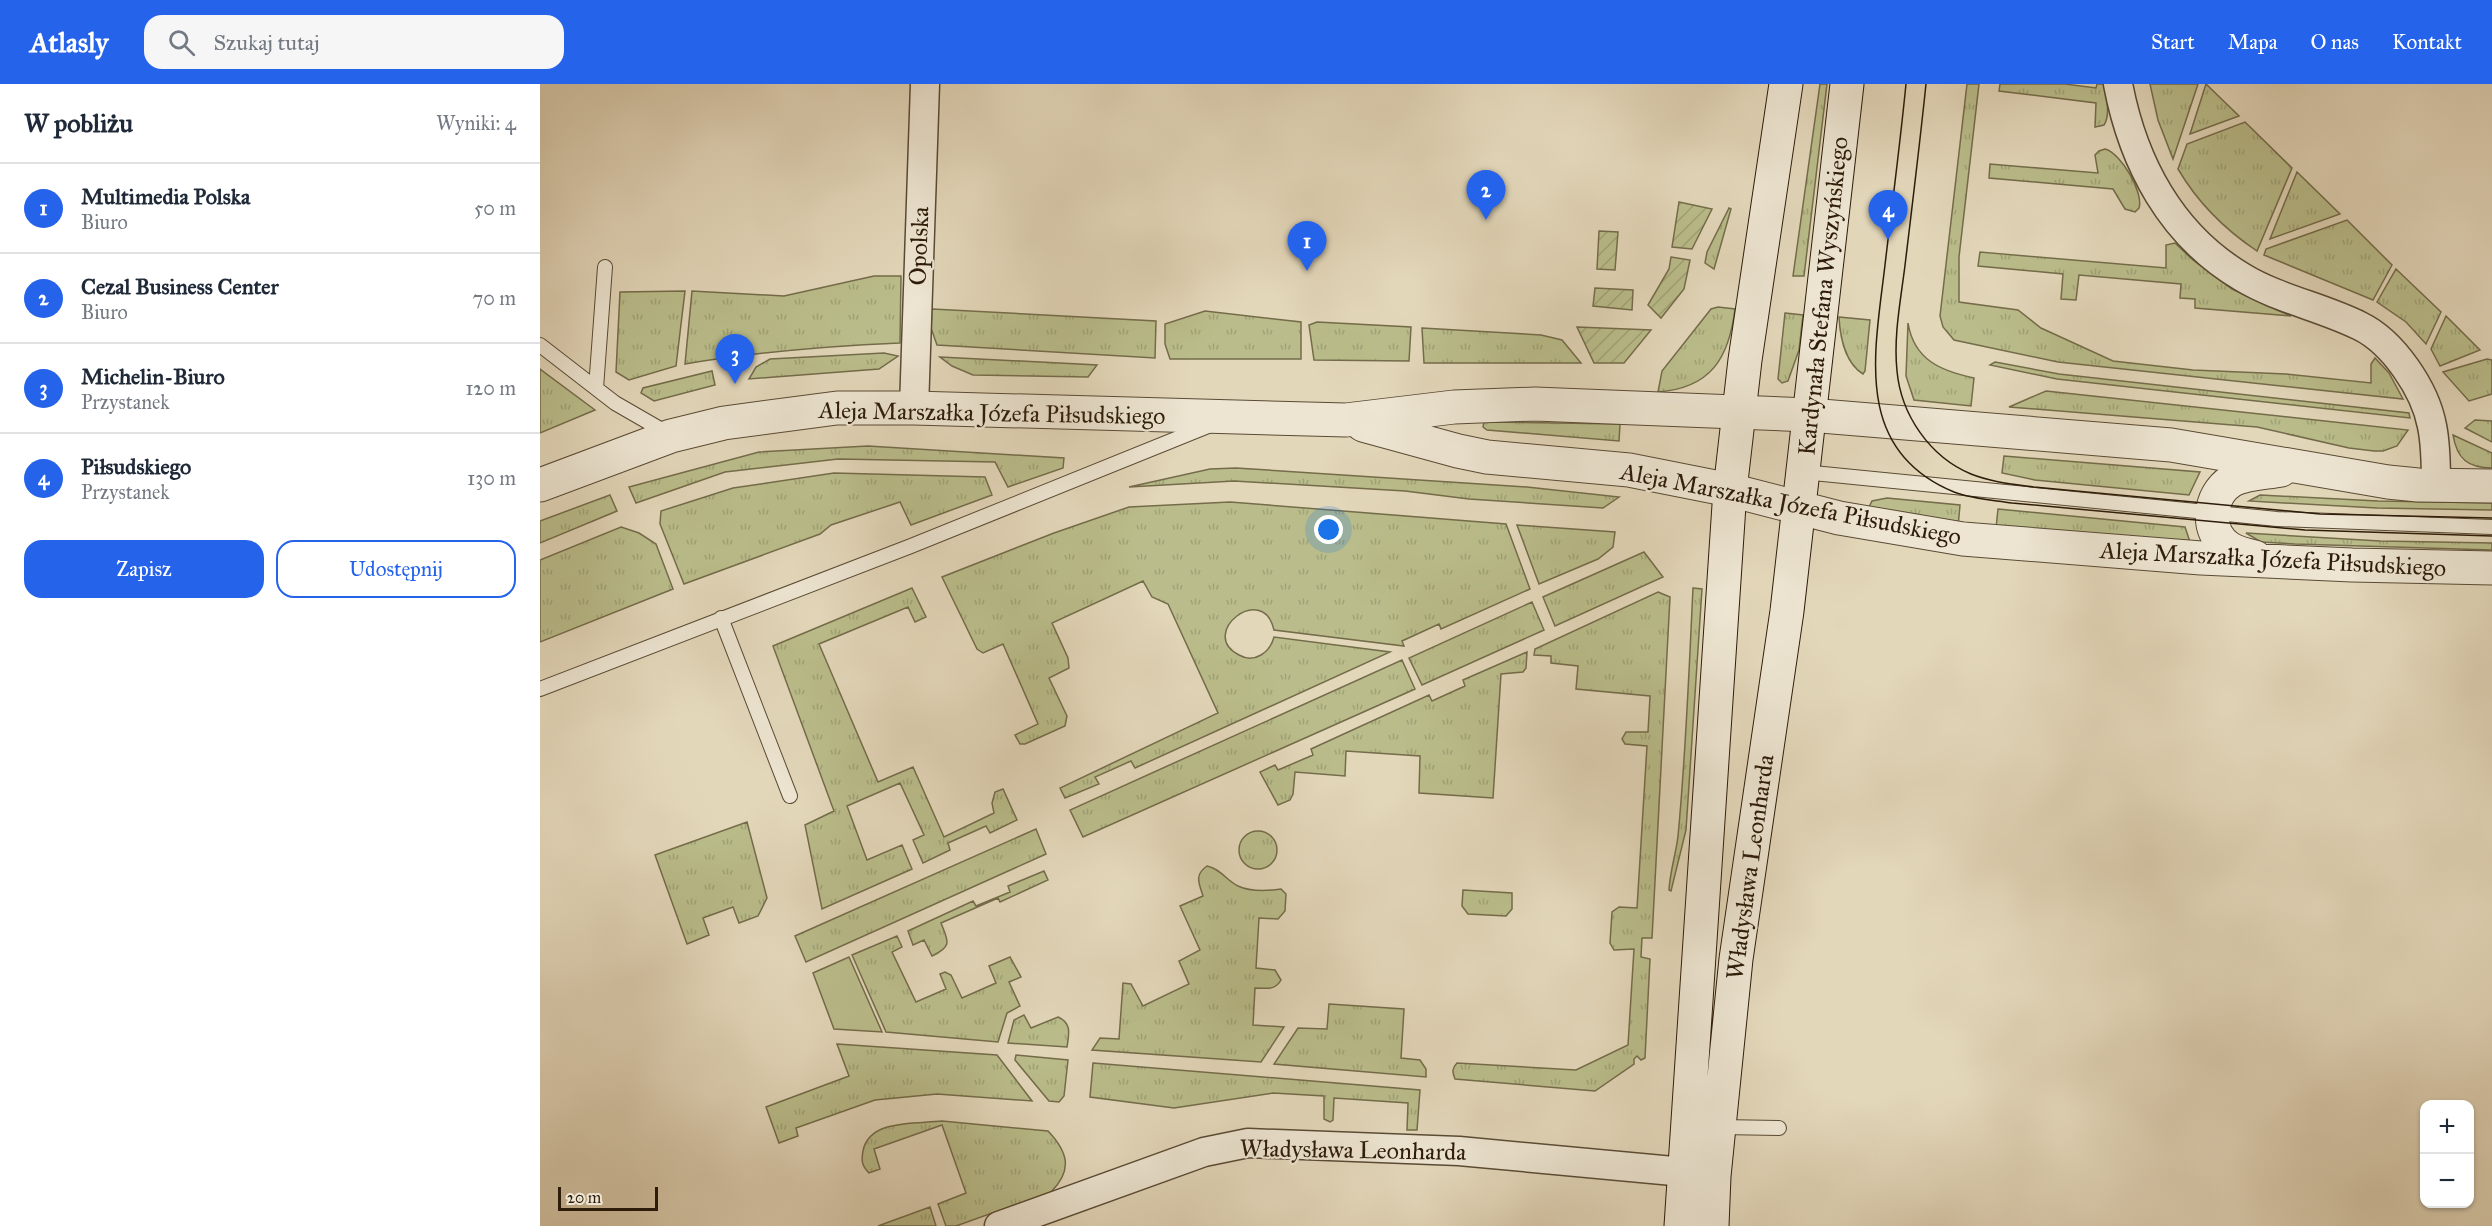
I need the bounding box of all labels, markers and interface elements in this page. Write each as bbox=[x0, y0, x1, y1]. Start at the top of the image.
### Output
search box bbox=[144, 15, 564, 69]
text: Atlasly bbox=[30, 25, 108, 60]
icon: search bbox=[165, 26, 198, 59]
text: Szukaj tutaj bbox=[213, 29, 320, 56]
text: Start bbox=[2151, 29, 2195, 55]
text: Mapa bbox=[2228, 29, 2278, 55]
text: O nas bbox=[2311, 29, 2359, 55]
text: Kontakt bbox=[2392, 29, 2462, 55]
text: W pobliżu bbox=[24, 107, 133, 139]
text: Wyniki: 4 bbox=[436, 111, 516, 135]
street label: Kardynała Stefana Wyszyńskiego bbox=[1791, 135, 1855, 457]
pin: 2 bbox=[1466, 170, 1506, 220]
text: Multimedia Polska bbox=[81, 183, 250, 210]
pin: 4 bbox=[1868, 190, 1908, 240]
text: 1 bbox=[40, 196, 47, 220]
text: 50 m bbox=[474, 196, 516, 220]
street label: Opolska bbox=[903, 205, 935, 286]
text: Biuro bbox=[81, 210, 128, 234]
pin: 1 bbox=[1288, 222, 1326, 271]
text: Cezal Business Center bbox=[81, 273, 279, 300]
text: 2 bbox=[39, 286, 48, 310]
text: 70 m bbox=[473, 286, 516, 310]
text: Biuro bbox=[81, 300, 128, 324]
pin: 3 bbox=[716, 334, 754, 384]
text: Michelin-Biuro bbox=[81, 363, 225, 390]
text: 3 bbox=[40, 376, 48, 400]
text: 120 m bbox=[465, 376, 516, 400]
text: Przystanek bbox=[81, 390, 170, 414]
street label: Aleja Marszałka Józefa Piłsudskiego bbox=[817, 395, 1166, 431]
text: Piłsudskiego bbox=[81, 453, 191, 480]
street label: Aleja Marszałka Józefa Piłsudskiego bbox=[1617, 456, 1964, 552]
text: 4 bbox=[38, 466, 49, 490]
text: 130 m bbox=[467, 466, 516, 490]
text: Przystanek bbox=[81, 480, 170, 504]
your location bbox=[1314, 515, 1343, 544]
street label: Aleja Marszałka Józefa Piłsudskiego bbox=[2098, 535, 2447, 583]
button: Zapisz bbox=[24, 540, 264, 598]
button: Udostępnij bbox=[276, 540, 516, 598]
street label: Władysława Leonharda bbox=[1719, 752, 1781, 981]
map controls bbox=[2420, 1100, 2474, 1208]
button: + bbox=[2420, 1100, 2474, 1154]
street label: Władysława Leonharda bbox=[1239, 1133, 1467, 1167]
button: − bbox=[2420, 1154, 2474, 1208]
scale bar bbox=[558, 1184, 658, 1212]
text: 20 m bbox=[567, 1188, 601, 1207]

